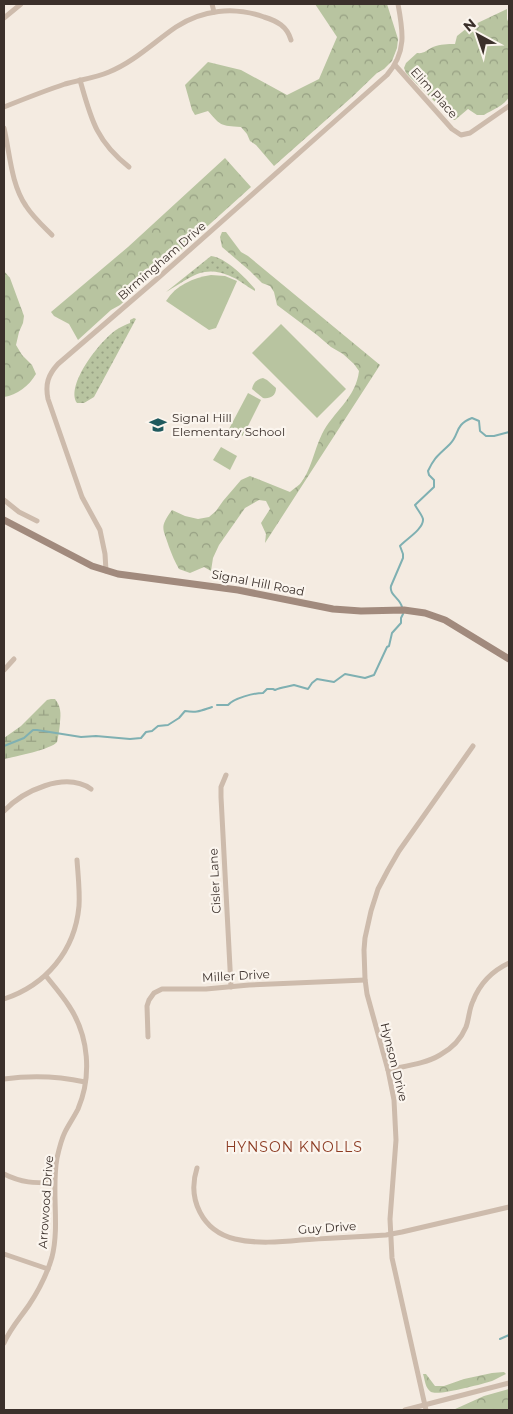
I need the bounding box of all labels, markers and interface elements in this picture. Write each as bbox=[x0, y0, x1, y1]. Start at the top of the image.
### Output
north arrow bbox=[453, 10, 503, 60]
text: N bbox=[460, 15, 480, 36]
street label: Elim Place bbox=[408, 64, 461, 121]
street label: Birmingham Drive bbox=[115, 218, 209, 303]
place label: Signal Hill Elementary School bbox=[172, 410, 285, 439]
school or university icon: Signal Hill Elementary School bbox=[148, 415, 168, 435]
street label: Signal Hill Road bbox=[210, 566, 306, 599]
street label: Cisler Lane bbox=[205, 848, 224, 914]
street label: Miller Drive bbox=[202, 966, 270, 985]
street label: Hynson Drive bbox=[377, 1021, 411, 1103]
district label: HYNSON KNOLLS bbox=[225, 1138, 363, 1156]
street label: Arrowood Drive bbox=[35, 1155, 56, 1249]
street label: Guy Drive bbox=[297, 1218, 357, 1237]

